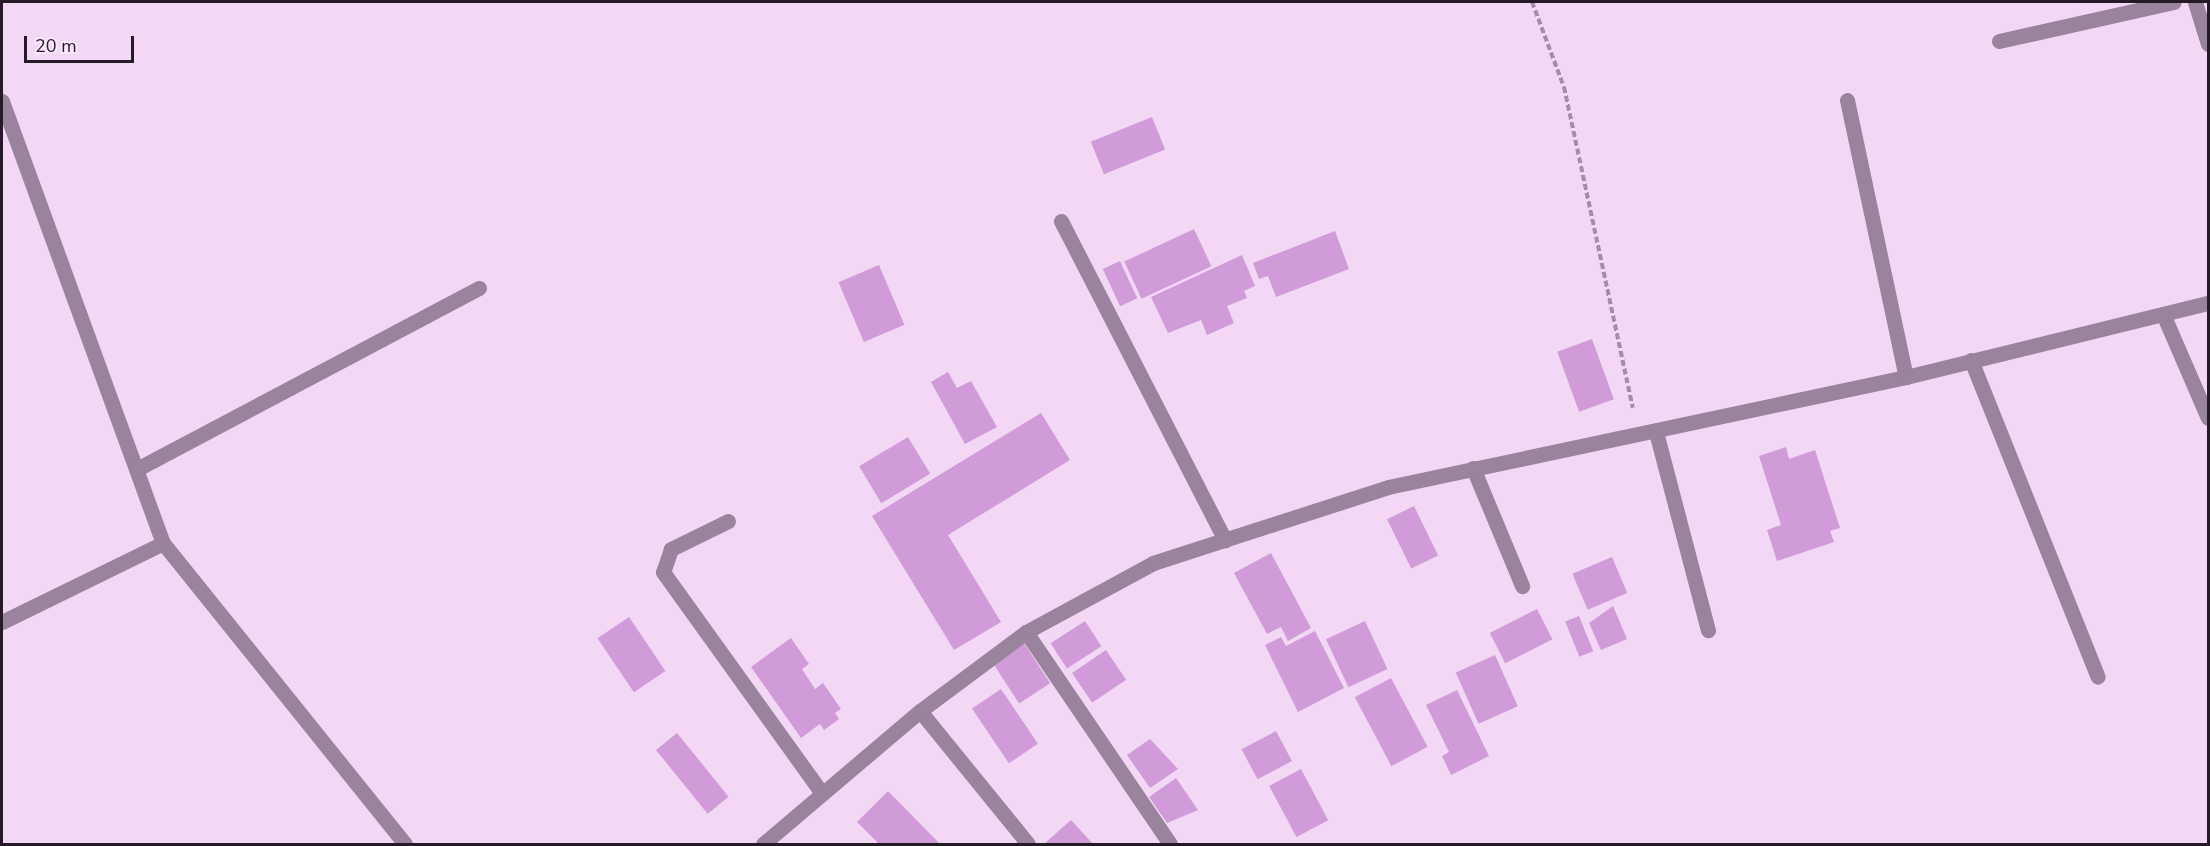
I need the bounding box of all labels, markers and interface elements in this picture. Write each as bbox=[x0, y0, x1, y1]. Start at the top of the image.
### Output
scale bar bbox=[27, 24, 136, 62]
text: 20 m bbox=[35, 34, 77, 58]

